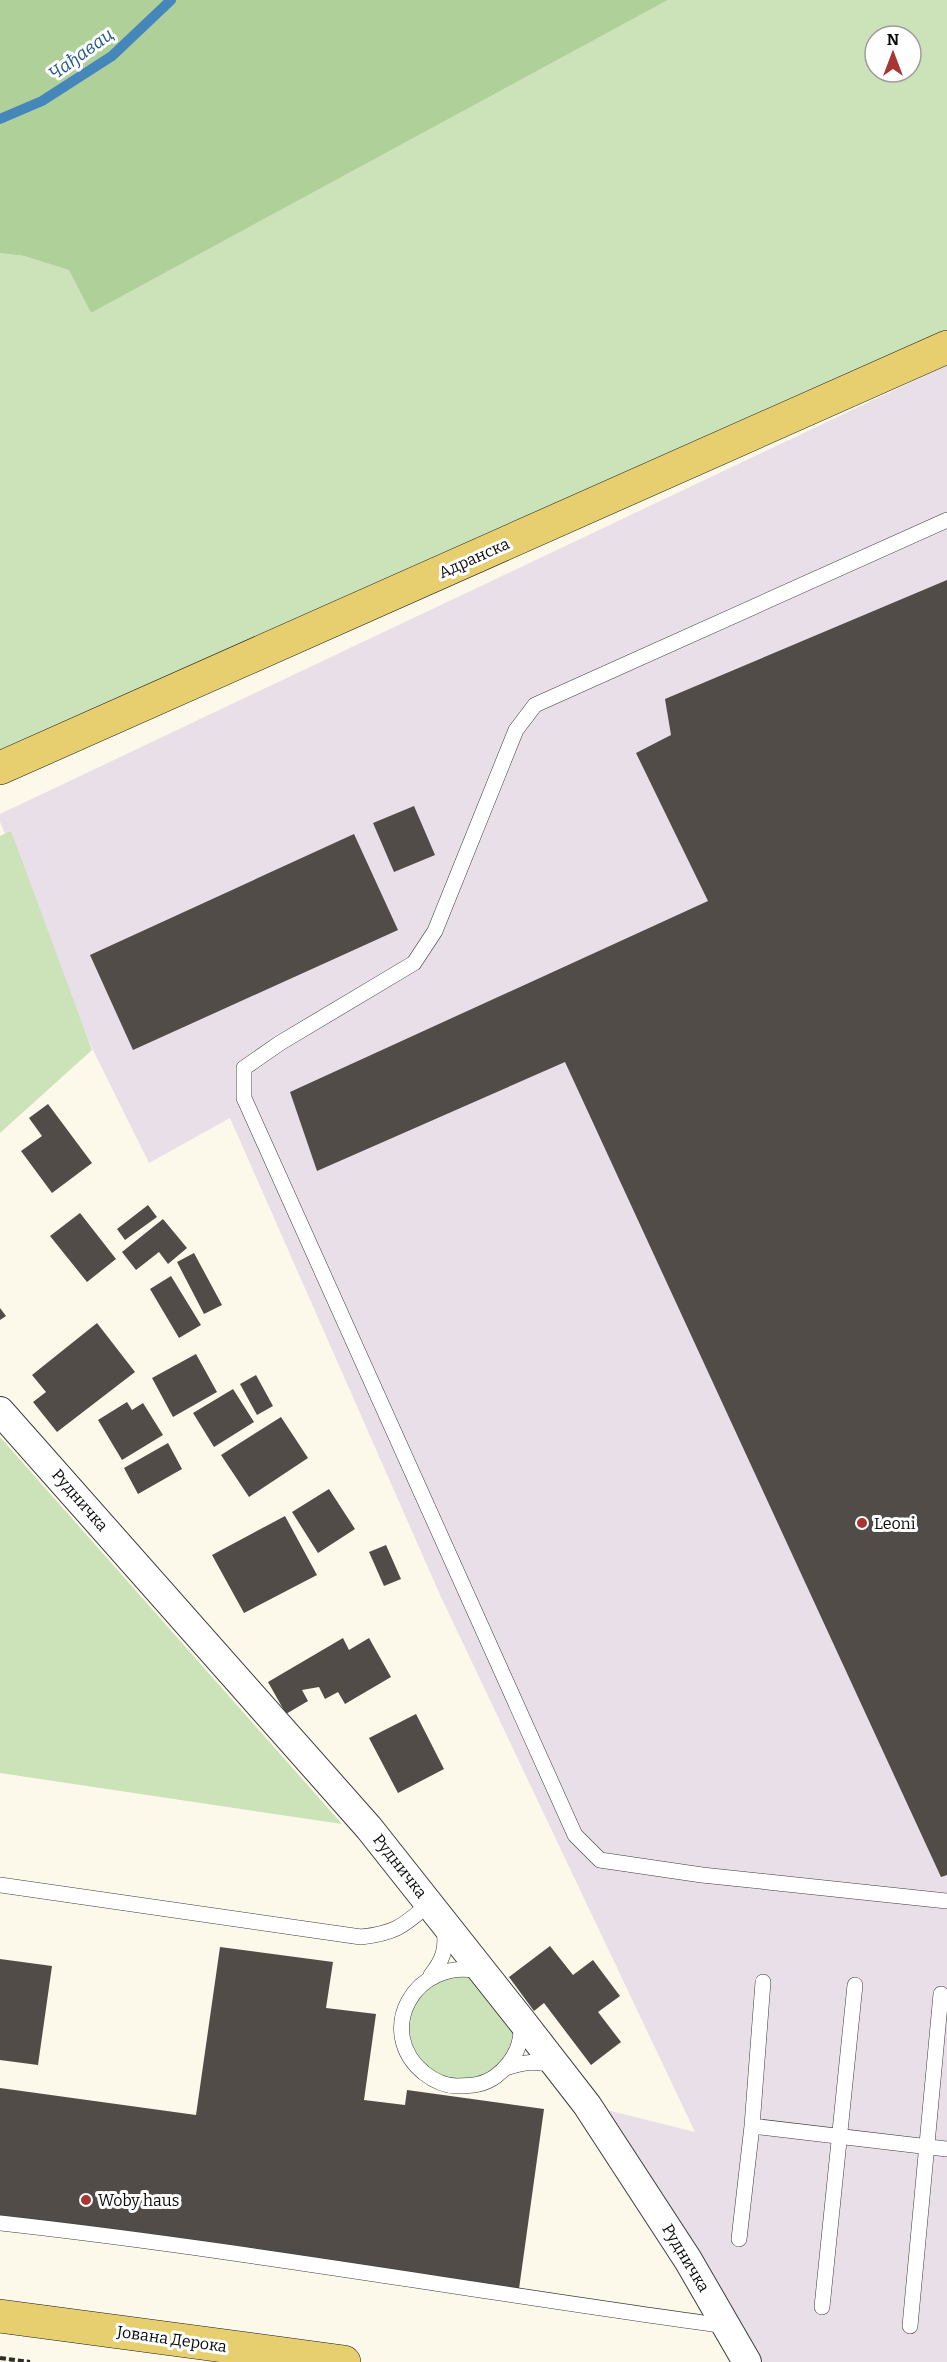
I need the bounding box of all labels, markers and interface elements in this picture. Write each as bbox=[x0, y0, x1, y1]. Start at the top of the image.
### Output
water label: Чађавац bbox=[44, 23, 118, 85]
north arrow bbox=[863, 24, 923, 84]
text: N bbox=[887, 30, 899, 49]
street label: Адранска bbox=[436, 534, 513, 582]
street label: Рудничка bbox=[48, 1465, 112, 1535]
place label: Leoni bbox=[874, 1514, 916, 1533]
marker: Leoni bbox=[855, 1516, 869, 1530]
street label: Рудничка bbox=[369, 1830, 431, 1902]
place label: Woby haus bbox=[98, 2191, 179, 2210]
marker: Woby haus bbox=[79, 2193, 93, 2207]
street label: Рудничка bbox=[658, 2221, 714, 2296]
street label: Јована Дерока bbox=[115, 2322, 228, 2356]

